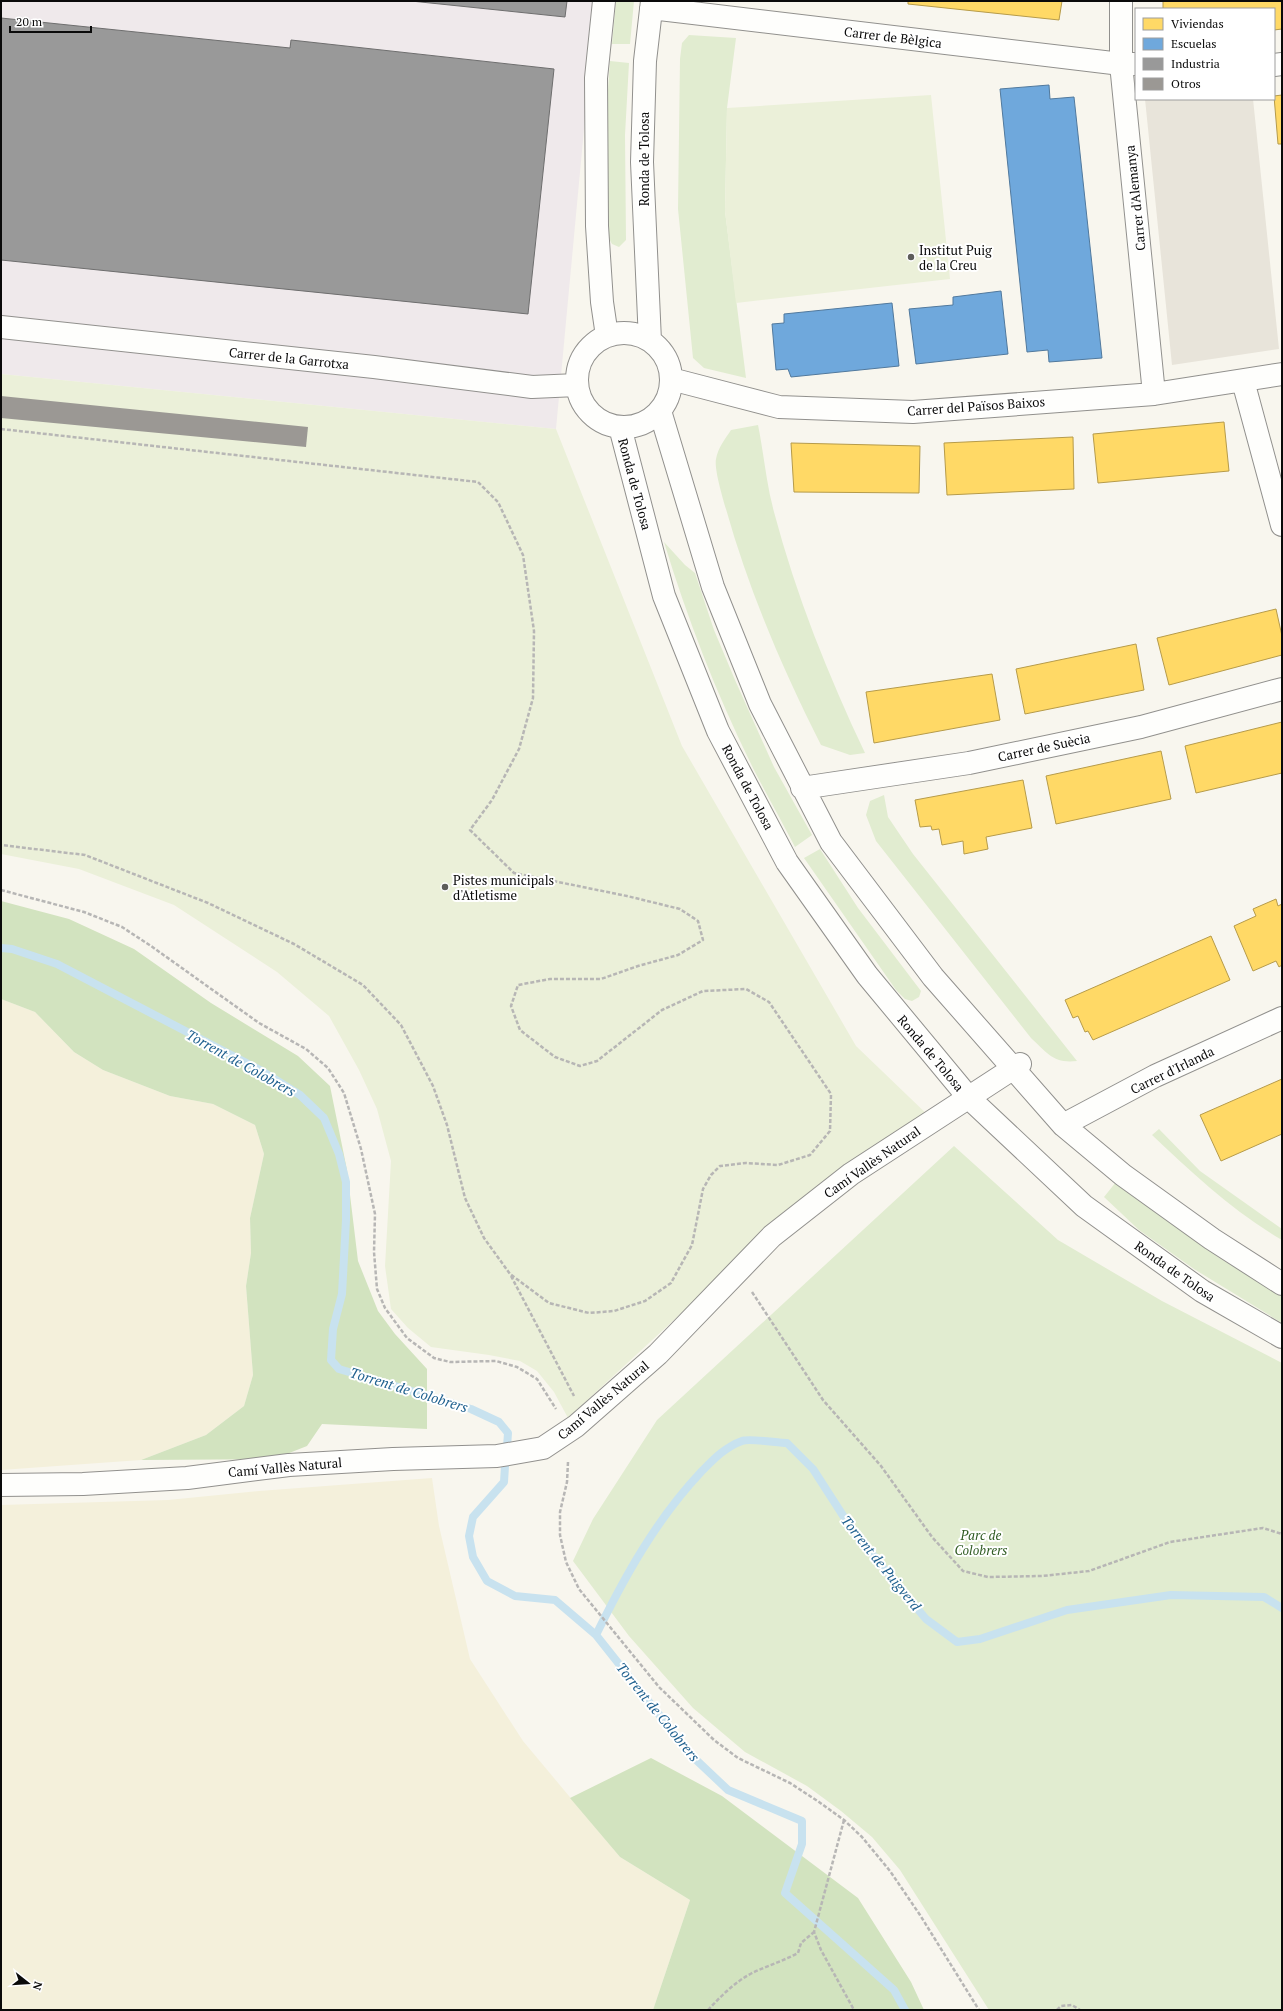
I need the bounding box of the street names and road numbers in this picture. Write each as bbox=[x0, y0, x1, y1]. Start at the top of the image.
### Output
street label: Carrer de Bèlgica bbox=[843, 22, 943, 52]
street label: Ronda de Tolosa bbox=[635, 111, 653, 206]
street label: Carrer d'Alemanya bbox=[1120, 144, 1149, 252]
street label: Carrer de la Garrotxa bbox=[228, 343, 350, 373]
street label: Carrer del Països Baixos bbox=[906, 392, 1046, 420]
street label: Ronda de Tolosa bbox=[614, 436, 656, 532]
street label: Carrer de Suècia bbox=[996, 728, 1092, 766]
street label: Ronda de Tolosa bbox=[718, 741, 778, 833]
street label: Ronda de Tolosa bbox=[894, 1011, 969, 1095]
street label: Carrer d'Irlanda bbox=[1127, 1042, 1217, 1098]
street label: Camí Vallès Natural bbox=[820, 1122, 924, 1202]
street label: Ronda de Tolosa bbox=[1131, 1237, 1219, 1306]
street label: Camí Vallès Natural bbox=[553, 1356, 653, 1444]
street label: Camí Vallès Natural bbox=[227, 1453, 343, 1481]

